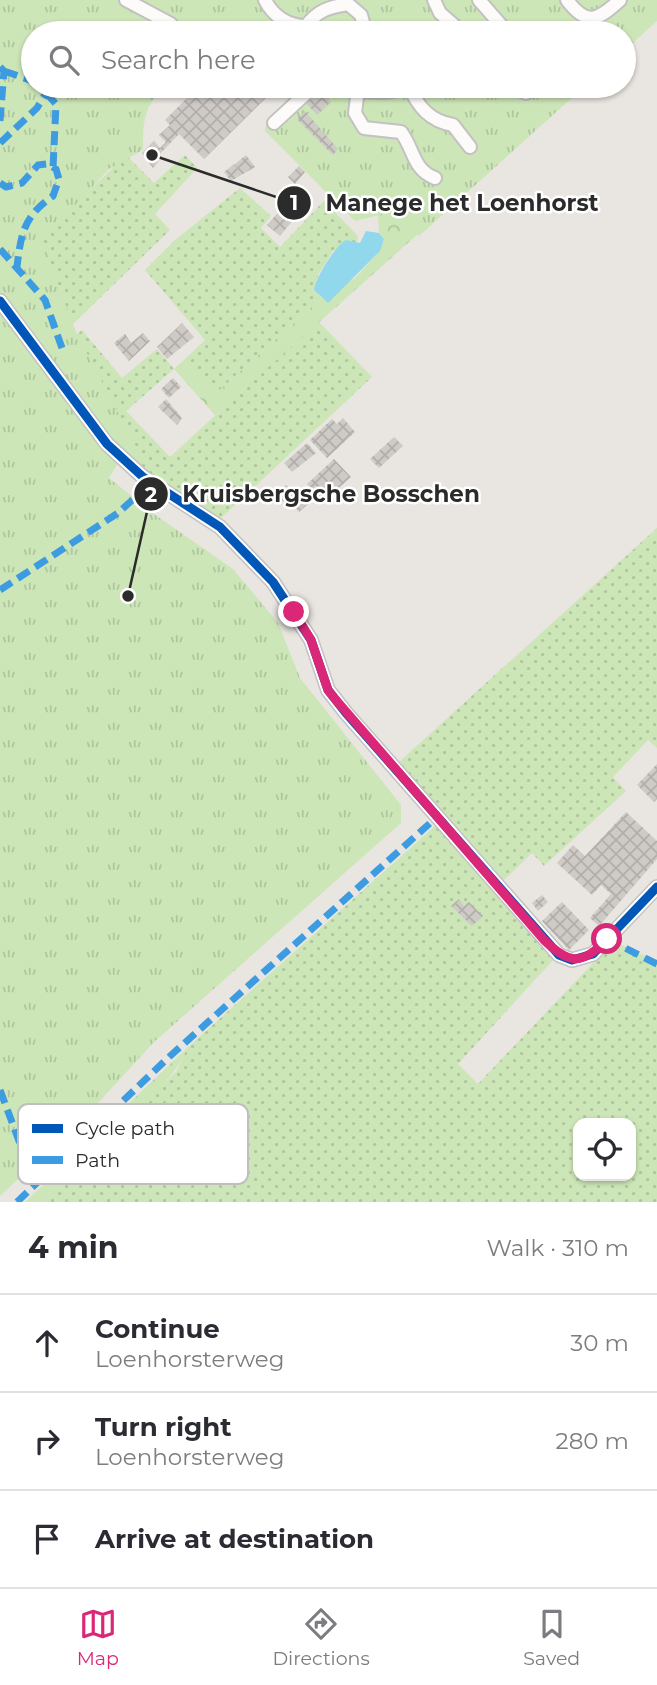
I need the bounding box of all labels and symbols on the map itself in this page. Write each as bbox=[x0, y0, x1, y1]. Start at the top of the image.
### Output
callout: Manege het Loenhorst bbox=[276, 181, 613, 225]
text: Manege het Loenhorst bbox=[325, 189, 599, 217]
text: 1 bbox=[290, 190, 298, 215]
callout: Kruisbergsche Bosschen bbox=[134, 472, 494, 516]
text: Kruisbergsche Bosschen bbox=[182, 480, 480, 508]
text: 2 bbox=[145, 482, 157, 507]
route end bbox=[278, 596, 309, 627]
route start bbox=[591, 923, 622, 954]
legend bbox=[18, 1104, 248, 1184]
text: Cycle path bbox=[75, 1117, 175, 1140]
text: Path bbox=[75, 1149, 120, 1172]

